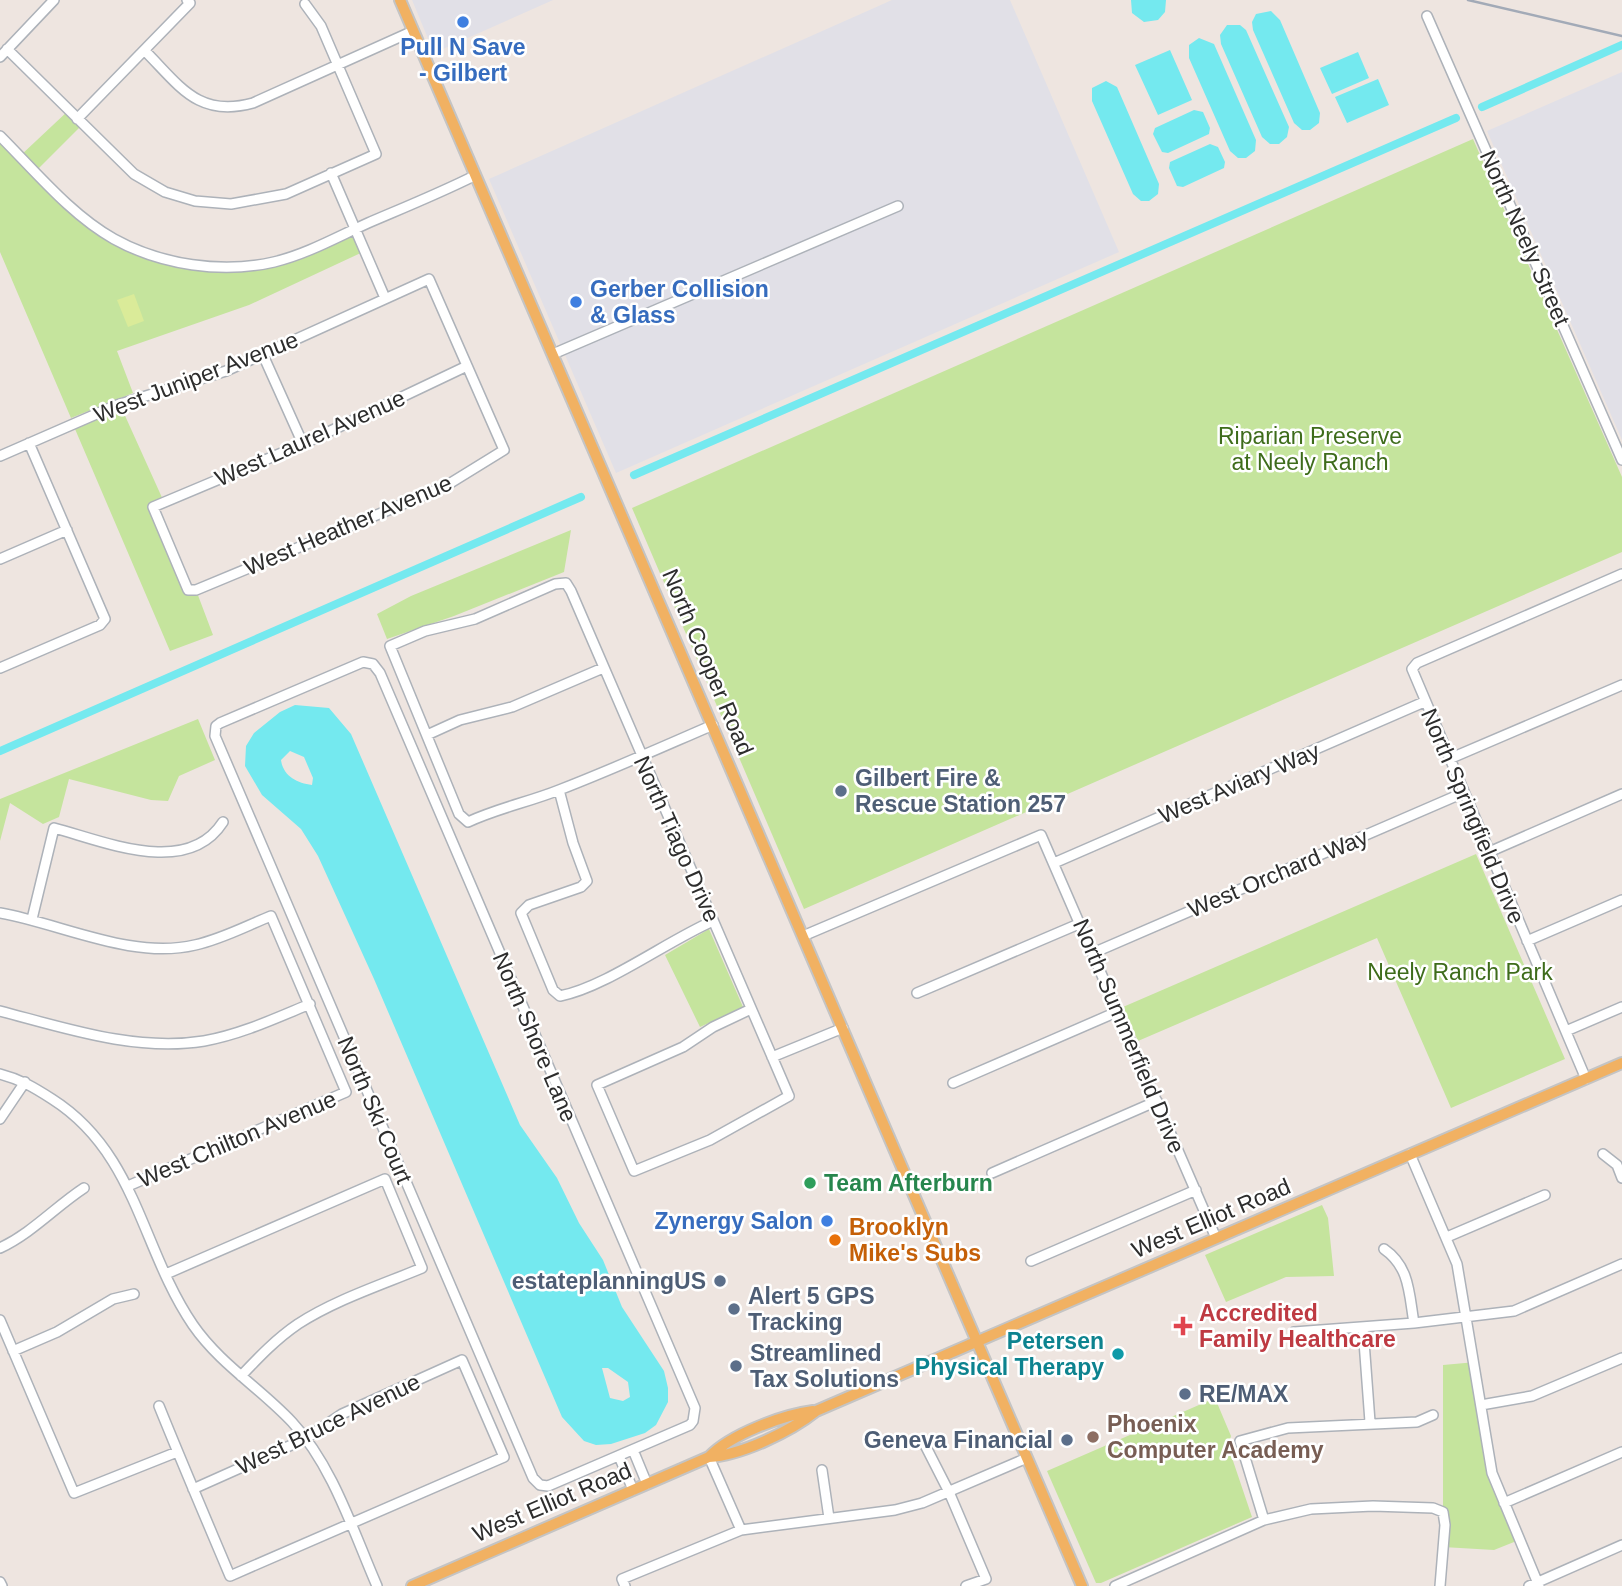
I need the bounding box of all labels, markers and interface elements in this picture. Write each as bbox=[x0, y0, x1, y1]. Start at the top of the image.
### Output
marker: Pull N Save - Gilbert bbox=[455, 14, 471, 30]
place label: Pull N Save - Gilbert bbox=[400, 34, 526, 86]
street label: North Neely Street bbox=[1475, 146, 1576, 330]
place label: Gerber Collision & Glass bbox=[590, 276, 769, 328]
marker: Gerber Collision & Glass bbox=[568, 294, 584, 310]
street label: West Juniper Avenue bbox=[90, 326, 302, 428]
street label: West Laurel Avenue bbox=[211, 384, 409, 492]
park label: Riparian Preserve at Neely Ranch bbox=[1218, 423, 1402, 475]
street label: West Heather Avenue bbox=[240, 469, 456, 581]
street label: North Cooper Road bbox=[657, 565, 759, 759]
street label: North Springfield Drive bbox=[1416, 704, 1530, 928]
street label: West Aviary Way bbox=[1155, 737, 1324, 829]
street label: North Tiago Drive bbox=[629, 752, 725, 926]
place label: Gilbert Fire & Rescue Station 257 bbox=[855, 765, 1066, 817]
marker: Gilbert Fire & Rescue Station 257 bbox=[833, 783, 849, 799]
street label: West Orchard Way bbox=[1184, 823, 1372, 923]
street label: North Summerfield Drive bbox=[1068, 915, 1190, 1157]
street label: North Shore Lane bbox=[488, 948, 582, 1126]
park label: Neely Ranch Park bbox=[1367, 959, 1553, 985]
street label: North Ski Court bbox=[332, 1033, 418, 1188]
street label: West Chilton Avenue bbox=[134, 1085, 340, 1193]
place label: Team Afterburn bbox=[824, 1170, 993, 1196]
street label: West Elliot Road bbox=[1128, 1173, 1294, 1263]
marker: Team Afterburn bbox=[802, 1175, 818, 1191]
place label: Zynergy Salon bbox=[655, 1208, 813, 1234]
marker: Zynergy Salon bbox=[819, 1213, 835, 1229]
place label: Brooklyn Mike's Subs bbox=[849, 1214, 981, 1266]
marker: Brooklyn Mike's Subs bbox=[827, 1232, 843, 1248]
place label: estateplanningUS bbox=[512, 1268, 706, 1294]
marker: estateplanningUS bbox=[712, 1273, 728, 1289]
place label: Alert 5 GPS Tracking bbox=[748, 1283, 875, 1335]
place label: Accredited Family Healthcare bbox=[1199, 1300, 1396, 1352]
marker: Alert 5 GPS Tracking bbox=[726, 1301, 742, 1317]
marker: Accredited Family Healthcare bbox=[1173, 1316, 1193, 1336]
place label: Petersen Physical Therapy bbox=[915, 1328, 1104, 1380]
place label: Streamlined Tax Solutions bbox=[750, 1340, 899, 1392]
marker: Petersen Physical Therapy bbox=[1110, 1346, 1126, 1362]
marker: Streamlined Tax Solutions bbox=[728, 1358, 744, 1374]
street label: West Bruce Avenue bbox=[232, 1368, 424, 1480]
place label: RE/MAX bbox=[1199, 1381, 1289, 1407]
marker: RE/MAX bbox=[1177, 1386, 1193, 1402]
place label: Phoenix Computer Academy bbox=[1107, 1411, 1324, 1463]
place label: Geneva Financial bbox=[864, 1427, 1053, 1453]
marker: Phoenix Computer Academy bbox=[1085, 1429, 1101, 1445]
marker: Geneva Financial bbox=[1059, 1432, 1075, 1448]
street label: West Elliot Road bbox=[469, 1457, 635, 1547]

